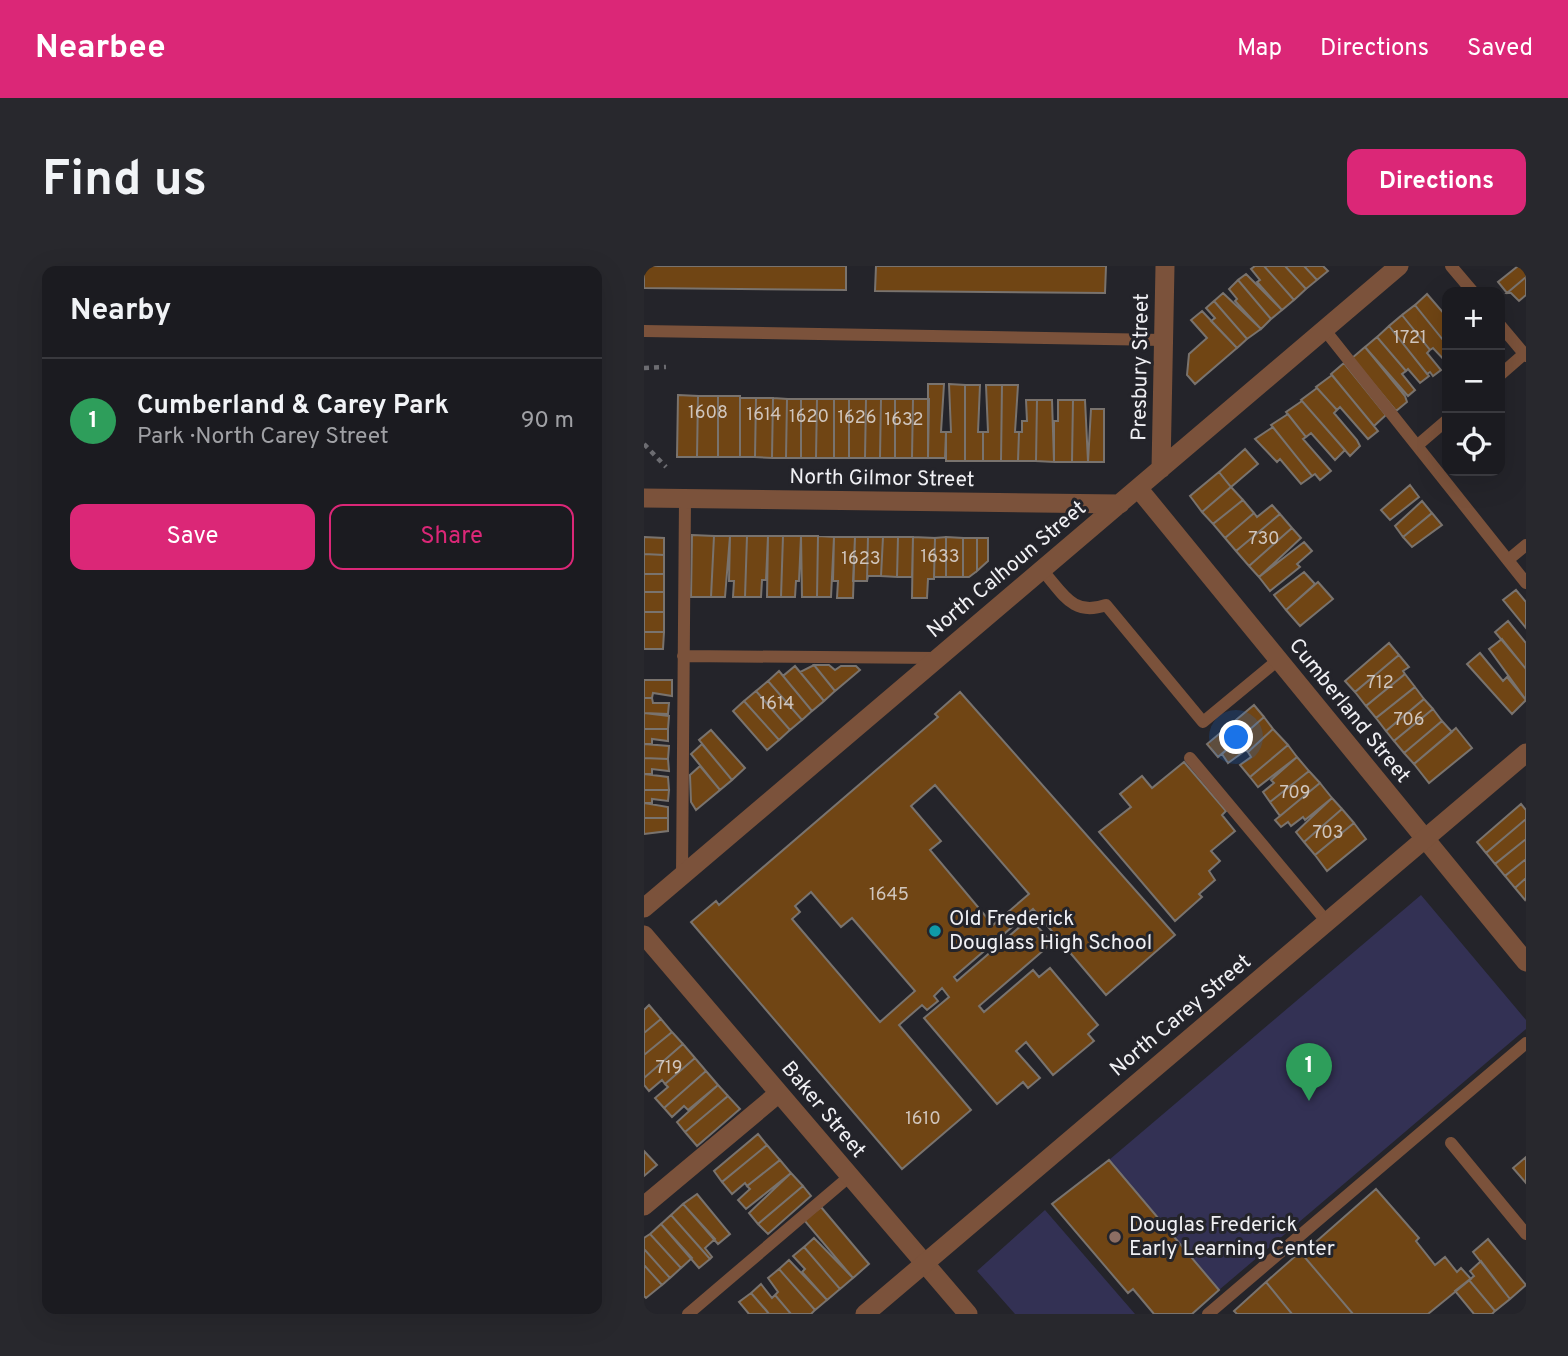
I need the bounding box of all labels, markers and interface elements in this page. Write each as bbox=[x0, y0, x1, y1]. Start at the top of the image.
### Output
text: Nearbee bbox=[35, 28, 166, 70]
text: Map bbox=[1237, 34, 1282, 64]
text: Directions bbox=[1320, 34, 1429, 64]
text: Saved bbox=[1467, 34, 1533, 64]
button: Directions bbox=[1347, 149, 1526, 215]
text: Find us bbox=[42, 151, 207, 213]
map controls bbox=[1442, 287, 1505, 476]
button: + bbox=[1442, 287, 1505, 350]
text: Nearby bbox=[70, 293, 171, 330]
street label: Presbury Street bbox=[1126, 293, 1156, 441]
house number: 1721 bbox=[1393, 327, 1427, 350]
button: − bbox=[1442, 350, 1505, 413]
text: Cumberland & Carey Park bbox=[137, 390, 449, 423]
house number: 1608 bbox=[688, 402, 728, 425]
house number: 1614 bbox=[747, 404, 782, 427]
house number: 1620 bbox=[789, 406, 829, 429]
text: 1 bbox=[88, 407, 98, 436]
text: 90 m bbox=[521, 407, 574, 436]
house number: 1626 bbox=[837, 407, 877, 430]
house number: 1632 bbox=[885, 409, 923, 432]
button: locate bbox=[1442, 413, 1505, 476]
text: Park · North Carey Street bbox=[137, 423, 389, 452]
street label: North Gilmor Street bbox=[789, 464, 975, 494]
street label: North Calhoun Street bbox=[922, 495, 1092, 645]
button: Save bbox=[70, 504, 315, 570]
button: Share bbox=[329, 504, 574, 570]
house number: 730 bbox=[1248, 528, 1280, 551]
house number: 1633 bbox=[920, 546, 960, 569]
house number: 1623 bbox=[841, 548, 881, 571]
street label: Cumberland Street bbox=[1282, 633, 1416, 789]
house number: 712 bbox=[1366, 672, 1394, 695]
house number: 1614 bbox=[760, 693, 795, 716]
house number: 706 bbox=[1393, 709, 1425, 732]
your location bbox=[1219, 720, 1253, 754]
house number: 709 bbox=[1279, 782, 1311, 805]
house number: 703 bbox=[1312, 822, 1344, 845]
house number: 1645 bbox=[869, 884, 909, 907]
place label: Old Frederick Douglass High School bbox=[949, 906, 1152, 957]
marker: Old Frederick Douglass High School bbox=[927, 923, 943, 939]
street label: North Carey Street bbox=[1105, 949, 1257, 1083]
pin: 1 bbox=[1286, 1043, 1332, 1101]
street label: Baker Street bbox=[775, 1056, 871, 1164]
house number: 719 bbox=[655, 1057, 683, 1080]
house number: 1610 bbox=[905, 1108, 941, 1131]
place label: Douglas Frederick Early Learning Center bbox=[1129, 1212, 1335, 1263]
marker: Douglas Frederick Early Learning Center bbox=[1107, 1229, 1123, 1245]

